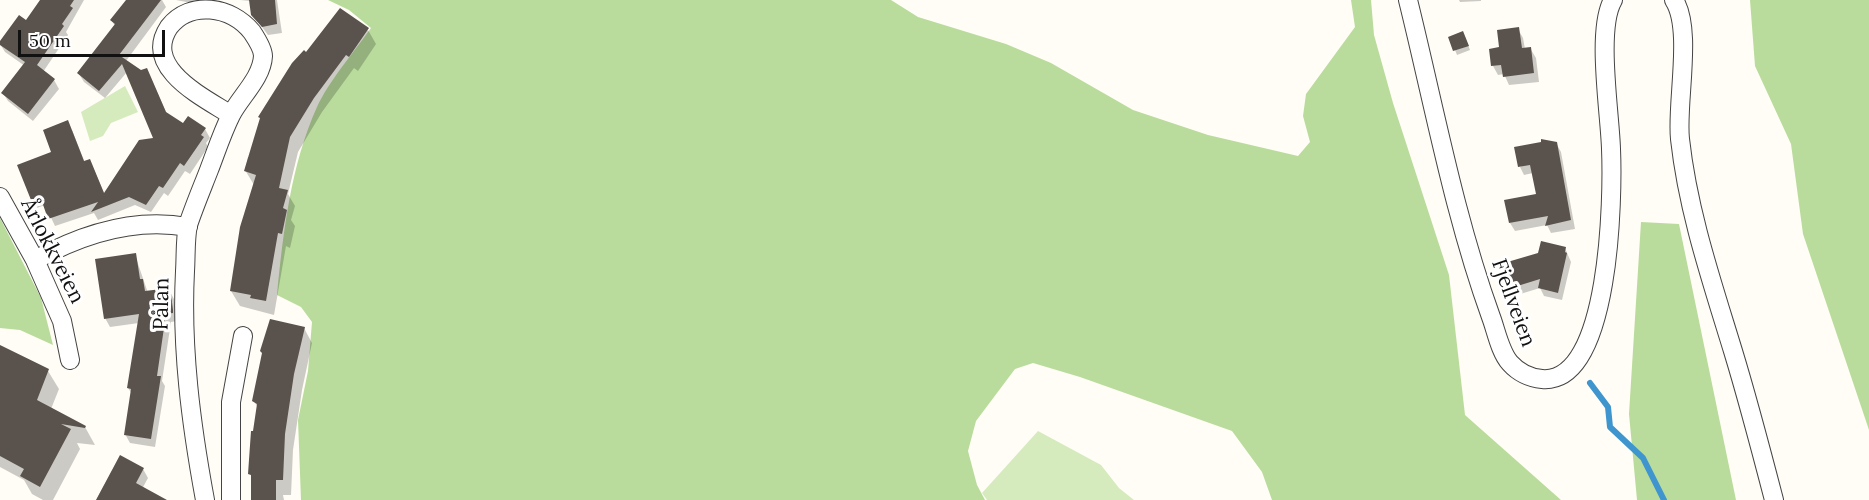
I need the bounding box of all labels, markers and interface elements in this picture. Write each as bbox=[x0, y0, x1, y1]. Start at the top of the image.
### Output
scale bar bbox=[21, 18, 168, 56]
text: 50 m bbox=[29, 29, 71, 52]
street label: Årlokkveien bbox=[15, 194, 89, 308]
street label: Fjellveien bbox=[1485, 256, 1541, 350]
street label: Pålan bbox=[149, 277, 175, 331]

